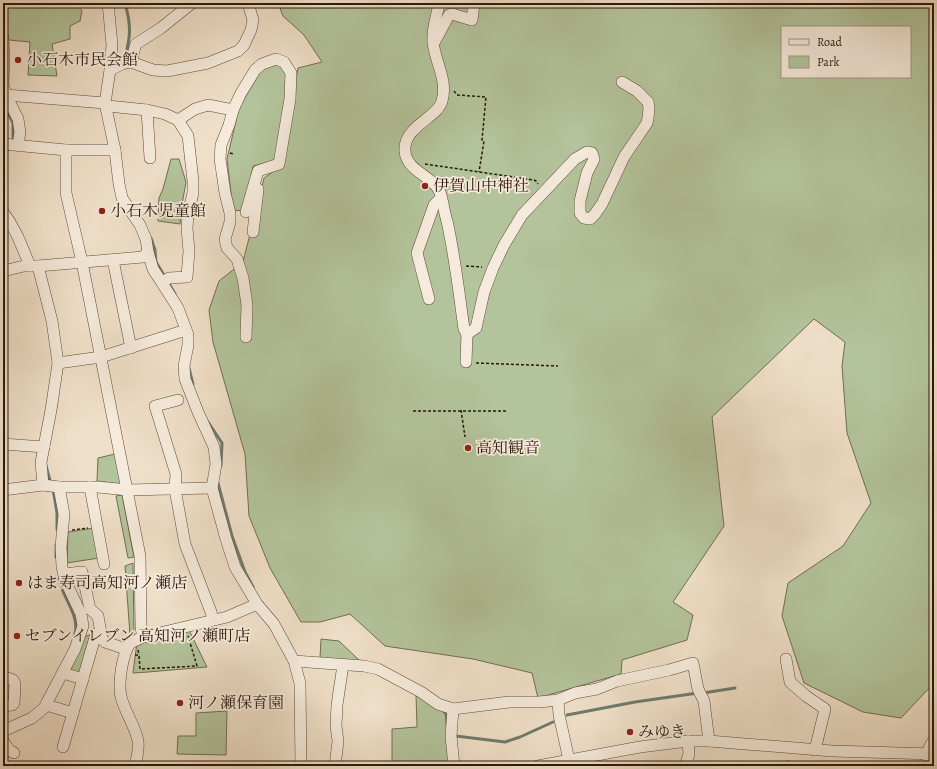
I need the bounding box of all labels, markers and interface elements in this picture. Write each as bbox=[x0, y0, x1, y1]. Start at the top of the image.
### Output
legend bbox=[781, 26, 911, 78]
text: Road bbox=[817, 34, 843, 50]
place label: 小石木市民会館 bbox=[26, 49, 138, 71]
text: Park bbox=[817, 54, 840, 70]
marker: 小石木市民会館 bbox=[13, 55, 23, 65]
place label: 伊賀山中神社 bbox=[433, 175, 529, 197]
marker: 伊賀山中神社 bbox=[420, 181, 430, 191]
place label: 小石木児童館 bbox=[110, 200, 206, 222]
marker: 小石木児童館 bbox=[97, 206, 107, 216]
place label: 高知観音 bbox=[476, 437, 540, 459]
marker: 高知観音 bbox=[463, 443, 473, 453]
place label: はま寿司高知河ノ瀬店 bbox=[27, 572, 187, 594]
marker: はま寿司高知河ノ瀬店 bbox=[14, 578, 24, 588]
place label: セブンイレブン 高知河ノ瀬町店 bbox=[25, 625, 250, 647]
marker: セブンイレブン 高知河ノ瀬町店 bbox=[12, 631, 22, 641]
place label: 河ノ瀬保育園 bbox=[188, 692, 284, 714]
marker: 河ノ瀬保育園 bbox=[175, 698, 185, 708]
place label: みゆき bbox=[638, 721, 686, 743]
marker: みゆき bbox=[625, 727, 635, 737]

